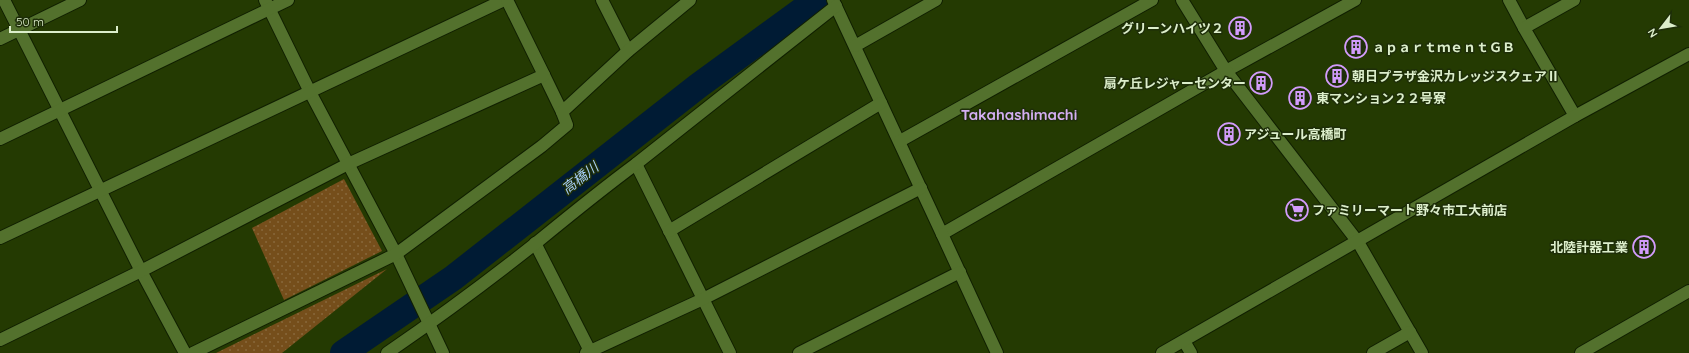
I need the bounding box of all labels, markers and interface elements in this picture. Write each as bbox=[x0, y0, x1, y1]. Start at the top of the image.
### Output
scale bar bbox=[10, 8, 117, 34]
north arrow bbox=[1641, 8, 1681, 48]
text: 50 m bbox=[16, 14, 44, 29]
building icon: グリーンハイツ２ bbox=[1227, 15, 1253, 41]
place label: グリーンハイツ２ bbox=[1121, 20, 1224, 36]
text: N bbox=[1644, 26, 1661, 40]
building icon: ａｐａｒｔｍｅｎｔＧＢ bbox=[1343, 34, 1369, 60]
place label: ａｐａｒｔｍｅｎｔＧＢ bbox=[1372, 39, 1515, 55]
building icon: 朝日プラザ金沢カレッジスクェアⅡ bbox=[1324, 63, 1350, 89]
place label: 朝日プラザ金沢カレッジスクェアⅡ bbox=[1352, 68, 1560, 84]
building icon: 扇ケ丘レジャーセンター bbox=[1248, 70, 1274, 96]
place label: 扇ケ丘レジャーセンター bbox=[1104, 75, 1246, 91]
building icon: 東マンション２２号寮 bbox=[1287, 85, 1313, 111]
place label: 東マンション２２号寮 bbox=[1316, 90, 1446, 106]
district label: Takahashimachi bbox=[961, 105, 1077, 124]
building icon: アジュール高橋町 bbox=[1216, 121, 1242, 147]
place label: アジュール高橋町 bbox=[1244, 126, 1347, 142]
water label: 高橋川 bbox=[558, 157, 604, 198]
supermarket icon: ファミリーマート野々市工大前店 bbox=[1284, 197, 1310, 223]
place label: ファミリーマート野々市工大前店 bbox=[1312, 202, 1507, 218]
building icon: 北陸計器工業 bbox=[1631, 234, 1657, 260]
place label: 北陸計器工業 bbox=[1550, 239, 1628, 255]

